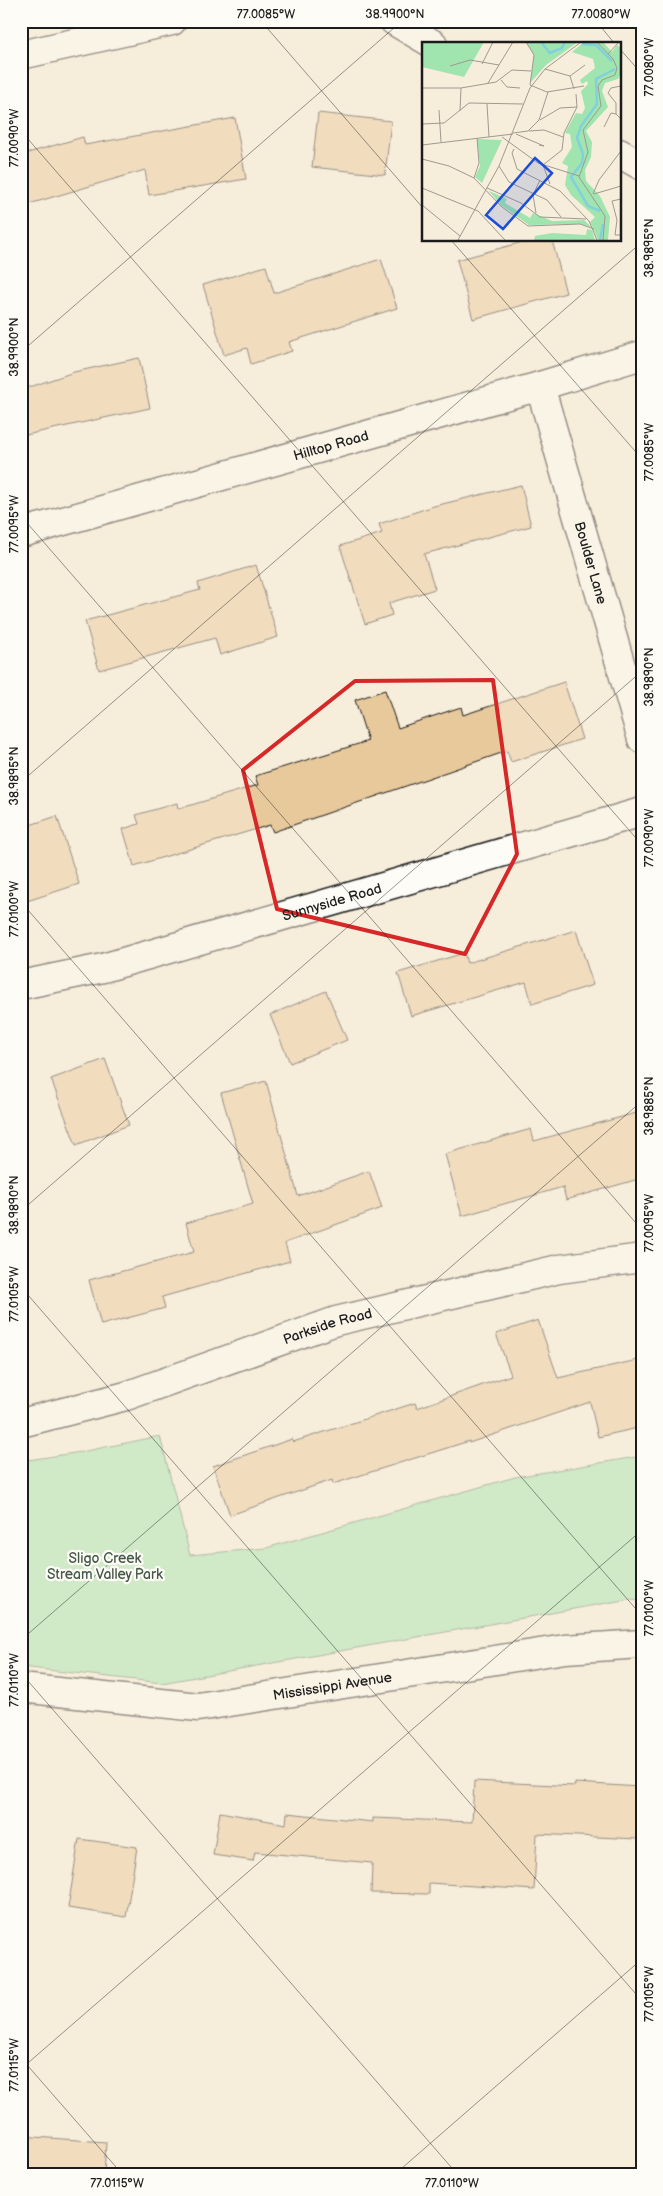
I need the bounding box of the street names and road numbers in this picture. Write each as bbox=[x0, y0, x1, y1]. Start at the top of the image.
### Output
street label: Hilltop Road bbox=[291, 427, 370, 464]
street label: Boulder Lane bbox=[571, 519, 611, 606]
street label: Sunnyside Road bbox=[280, 879, 383, 924]
street label: Parkside Road bbox=[281, 1304, 374, 1348]
street label: Mississippi Avenue bbox=[272, 1668, 393, 1704]

